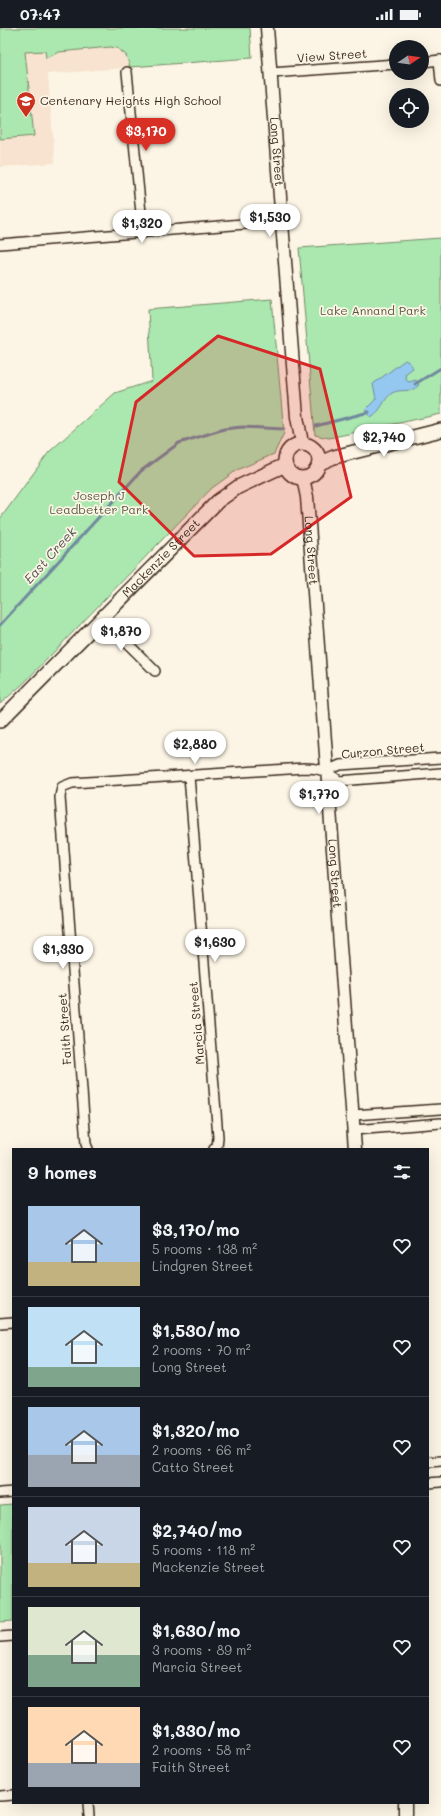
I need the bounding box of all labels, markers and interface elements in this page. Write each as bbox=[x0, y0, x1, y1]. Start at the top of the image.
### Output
text: 07:47 bbox=[20, 4, 61, 24]
north arrow bbox=[389, 40, 429, 80]
map controls bbox=[389, 40, 429, 128]
street label: View Street bbox=[296, 45, 367, 65]
button: locate bbox=[389, 88, 429, 128]
school or university icon: Centenary Heights High School bbox=[15, 90, 37, 118]
place label: Centenary Heights High School bbox=[40, 92, 222, 108]
street label: Long Street bbox=[267, 116, 288, 187]
pin: $3,170 bbox=[113, 118, 179, 152]
text: $3,170 bbox=[125, 122, 167, 139]
pin: $1,530 bbox=[237, 204, 303, 238]
text: $1,530 bbox=[249, 208, 291, 225]
pin: $1,320 bbox=[109, 210, 175, 244]
text: $1,320 bbox=[121, 214, 163, 231]
park label: Lake Annand Park bbox=[320, 302, 426, 318]
pin: $2,740 bbox=[351, 424, 417, 458]
text: $2,740 bbox=[362, 428, 406, 445]
park label: Joseph J Leadbetter Park bbox=[50, 487, 148, 517]
street label: Mackenzie Street bbox=[118, 515, 203, 600]
street label: Long Street bbox=[301, 515, 322, 585]
water label: East Creek bbox=[20, 522, 80, 587]
pin: $1,870 bbox=[88, 618, 154, 652]
text: $1,870 bbox=[100, 622, 142, 639]
pin: $2,880 bbox=[162, 731, 228, 765]
text: $2,880 bbox=[173, 735, 217, 752]
street label: Curzon Street bbox=[341, 738, 425, 762]
pin: $1,770 bbox=[286, 781, 352, 815]
text: $1,770 bbox=[299, 785, 339, 802]
street label: Long Street bbox=[325, 838, 346, 909]
pin: $1,630 bbox=[182, 929, 248, 963]
text: $1,630 bbox=[194, 933, 236, 950]
pin: $1,330 bbox=[30, 936, 96, 970]
text: $1,330 bbox=[42, 940, 84, 957]
street label: Marcia Street bbox=[184, 981, 208, 1065]
street label: Faith Street bbox=[54, 993, 74, 1066]
text: 9 homes bbox=[28, 1161, 97, 1183]
icon: filters bbox=[391, 1161, 413, 1183]
text: $3,170/mo bbox=[152, 1218, 240, 1240]
icon: home bbox=[60, 1222, 108, 1270]
icon: heart bbox=[391, 1235, 413, 1257]
text: 5 rooms · 138 m² bbox=[152, 1240, 257, 1257]
text: Lindgren Street bbox=[152, 1257, 253, 1274]
text: $1,530/mo bbox=[152, 1319, 240, 1341]
icon: home bbox=[60, 1323, 108, 1371]
icon: heart bbox=[391, 1336, 413, 1358]
text: 2 rooms · 70 m² bbox=[152, 1341, 251, 1358]
text: Long Street bbox=[152, 1358, 227, 1375]
text: $1,320/mo bbox=[152, 1419, 240, 1441]
icon: home bbox=[60, 1423, 108, 1471]
icon: heart bbox=[391, 1436, 413, 1458]
text: 2 rooms · 66 m² bbox=[152, 1441, 251, 1458]
text: Catto Street bbox=[152, 1458, 234, 1475]
text: $2,740/mo bbox=[152, 1519, 242, 1541]
icon: home bbox=[60, 1523, 108, 1571]
icon: heart bbox=[391, 1536, 413, 1558]
text: 5 rooms · 118 m² bbox=[152, 1541, 255, 1558]
text: Mackenzie Street bbox=[152, 1558, 265, 1575]
text: $1,630/mo bbox=[152, 1619, 240, 1641]
icon: home bbox=[60, 1623, 108, 1671]
icon: heart bbox=[391, 1636, 413, 1658]
text: 3 rooms · 89 m² bbox=[152, 1641, 251, 1658]
text: Marcia Street bbox=[152, 1658, 242, 1675]
text: $1,330/mo bbox=[152, 1719, 240, 1741]
icon: home bbox=[60, 1723, 108, 1771]
icon: heart bbox=[391, 1736, 413, 1758]
text: 2 rooms · 58 m² bbox=[152, 1741, 251, 1758]
text: Faith Street bbox=[152, 1758, 230, 1775]

